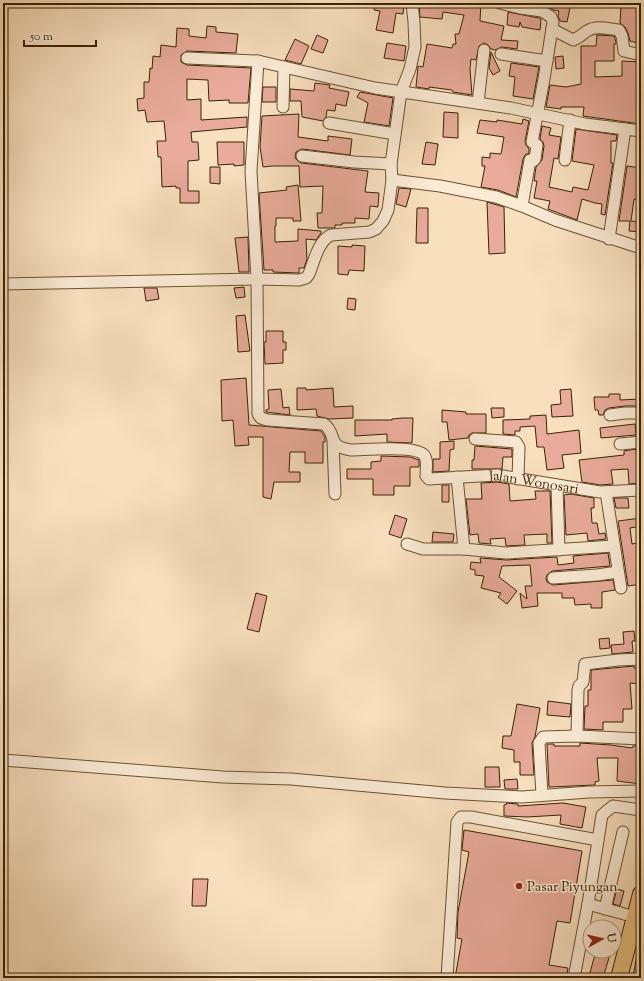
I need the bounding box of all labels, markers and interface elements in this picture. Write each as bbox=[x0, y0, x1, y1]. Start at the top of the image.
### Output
scale bar bbox=[24, 22, 96, 48]
text: 50 m bbox=[29, 28, 53, 46]
street label: Jalan Wonosari bbox=[487, 467, 580, 500]
place label: Pasar Piyungan bbox=[527, 878, 617, 898]
marker: Pasar Piyungan bbox=[514, 881, 524, 891]
north arrow bbox=[582, 919, 622, 959]
text: U bbox=[602, 931, 619, 943]

